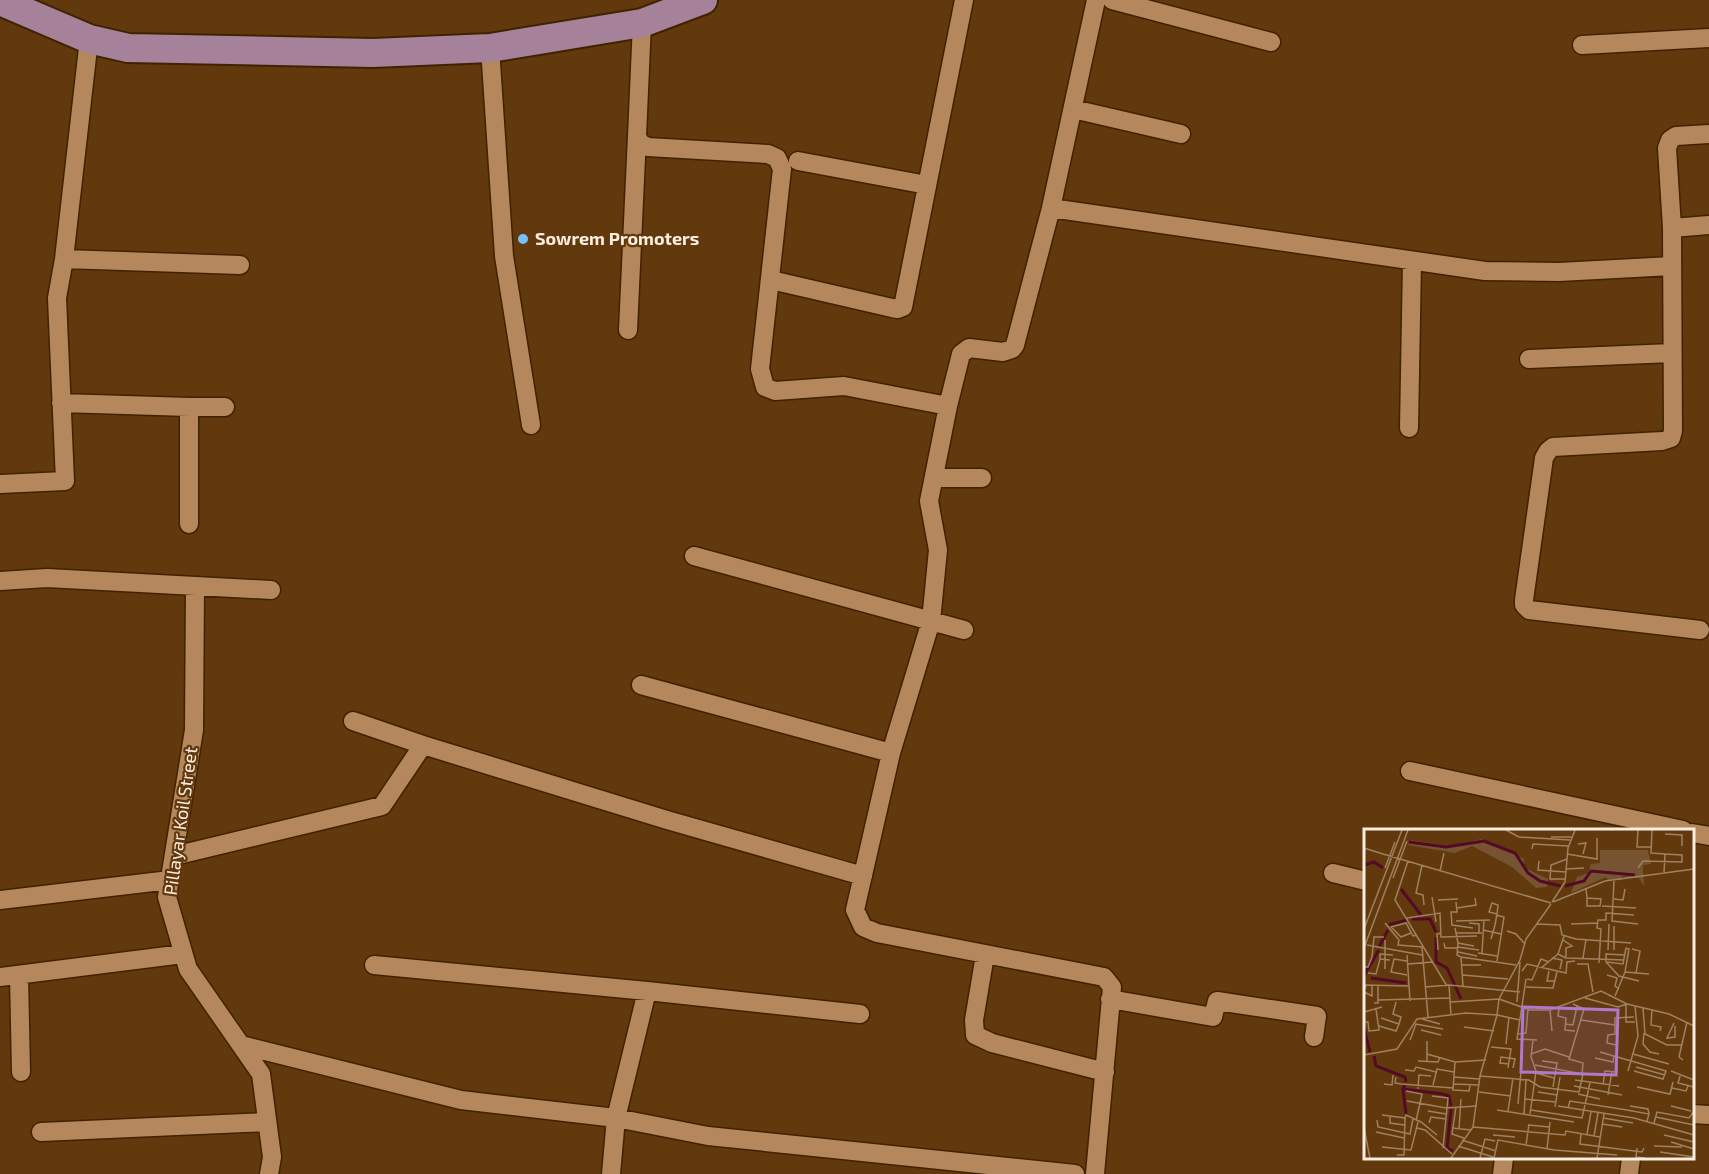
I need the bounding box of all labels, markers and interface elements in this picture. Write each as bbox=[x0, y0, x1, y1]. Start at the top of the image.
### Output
place label: Sowrem Promoters bbox=[535, 227, 699, 249]
marker: Sowrem Promoters bbox=[516, 232, 530, 246]
street label: Pillayar Koil Street bbox=[159, 745, 201, 897]
inset map bbox=[1364, 829, 1694, 1159]

